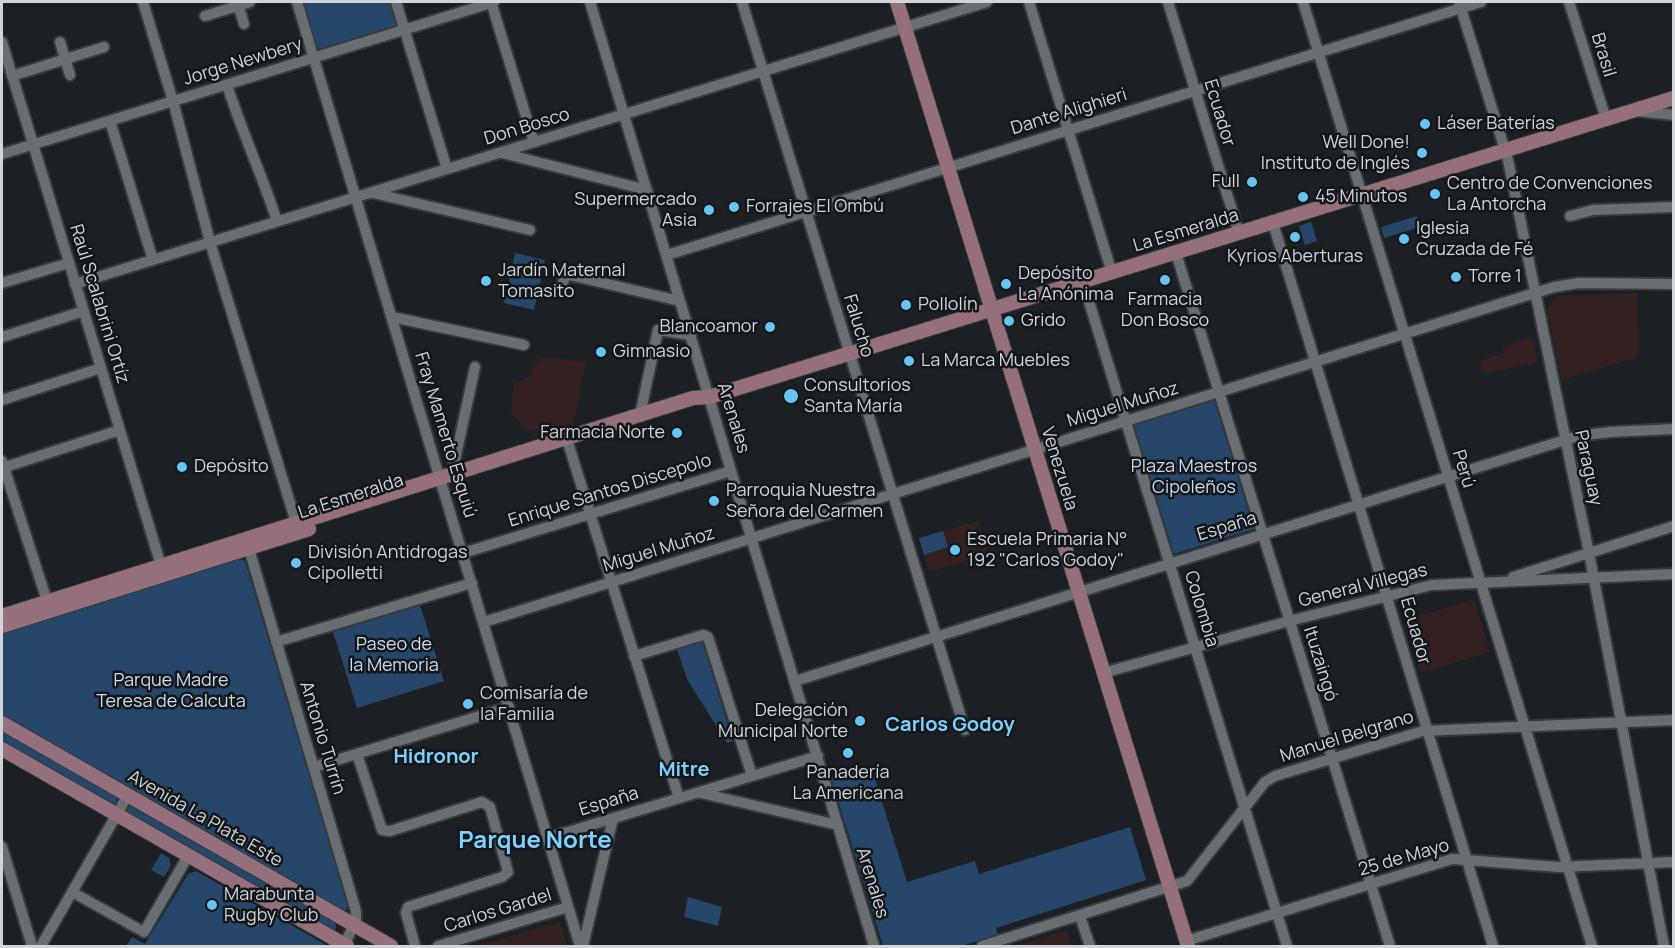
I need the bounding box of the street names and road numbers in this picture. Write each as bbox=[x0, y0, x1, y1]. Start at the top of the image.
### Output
street label: Brasil bbox=[1586, 30, 1620, 80]
street label: Jorge Newbery bbox=[181, 34, 305, 90]
street label: Ecuador bbox=[1199, 77, 1239, 149]
street label: Dante Alighieri bbox=[1008, 84, 1130, 140]
street label: Don Bosco bbox=[482, 104, 572, 150]
street label: La Esmeralda bbox=[1131, 205, 1241, 257]
street label: Raúl Scalabrini Ortíz bbox=[65, 222, 133, 386]
street label: Falucho bbox=[838, 292, 878, 360]
street label: Fray Mamerto Esquiú bbox=[410, 350, 480, 520]
street label: Miguel Muñoz bbox=[1065, 378, 1181, 432]
street label: Arenales bbox=[712, 380, 754, 456]
street label: Venezuela bbox=[1036, 425, 1082, 513]
street label: Paraguay bbox=[1569, 428, 1607, 508]
street label: Perú bbox=[1447, 447, 1479, 491]
street label: Enrique Santos Discepolo bbox=[506, 450, 714, 532]
street label: La Esmeralda bbox=[296, 470, 406, 524]
street label: España bbox=[1195, 508, 1259, 546]
street label: Miguel Muñoz bbox=[601, 523, 717, 577]
street label: General Villegas bbox=[1296, 560, 1430, 612]
street label: Colombia bbox=[1179, 568, 1223, 650]
street label: Ecuador bbox=[1395, 595, 1435, 667]
street label: Ituzaingó bbox=[1298, 624, 1342, 704]
street label: Antonio Turrín bbox=[295, 679, 349, 797]
street label: Manuel Belgrano bbox=[1278, 706, 1416, 768]
street label: Avenida La Plata Este bbox=[124, 766, 286, 872]
street label: España bbox=[577, 783, 641, 821]
street label: 25 de Mayo bbox=[1356, 835, 1452, 881]
street label: Arenales bbox=[851, 845, 893, 921]
street label: Carlos Gardel bbox=[441, 884, 555, 938]

